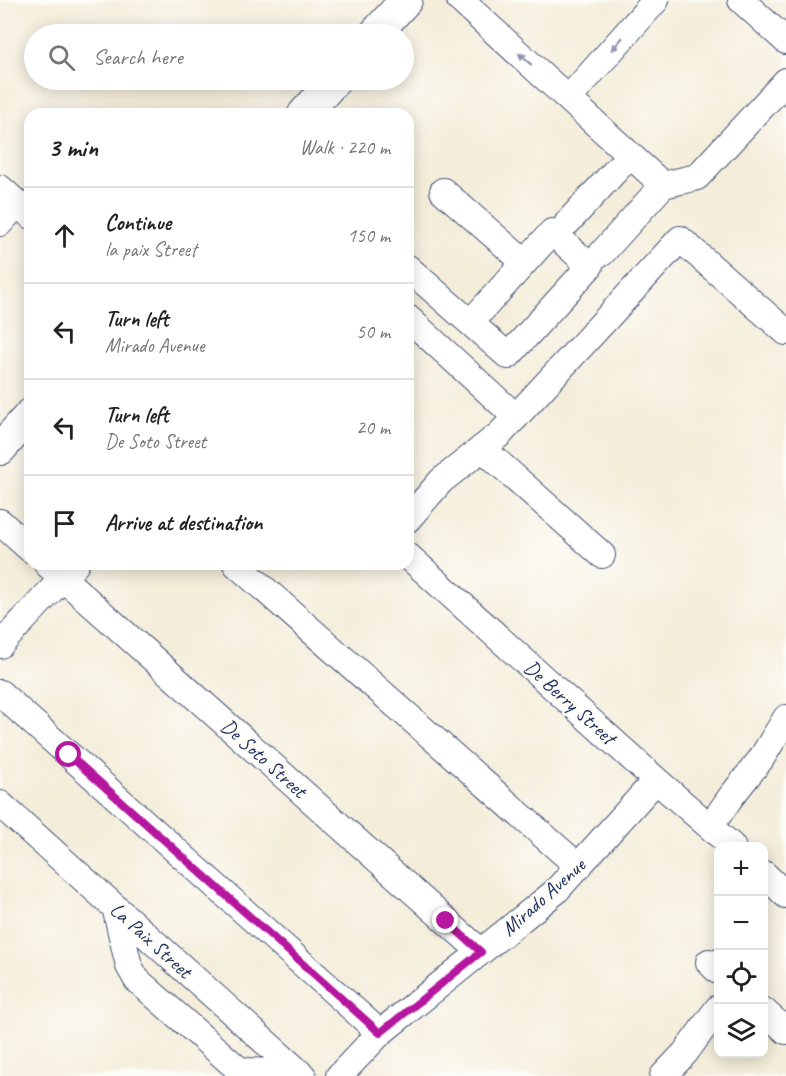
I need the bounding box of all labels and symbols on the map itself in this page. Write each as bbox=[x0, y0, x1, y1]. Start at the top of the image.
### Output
one-way arrow bbox=[610, 36, 624, 51]
one-way arrow bbox=[518, 53, 533, 66]
street label: De Berry Street bbox=[519, 654, 623, 752]
street label: De Soto Street bbox=[216, 713, 314, 805]
route start bbox=[55, 741, 81, 767]
street label: Mirado Avenue bbox=[496, 852, 591, 942]
street label: La Paix Street bbox=[105, 896, 199, 985]
route end bbox=[432, 907, 458, 933]

